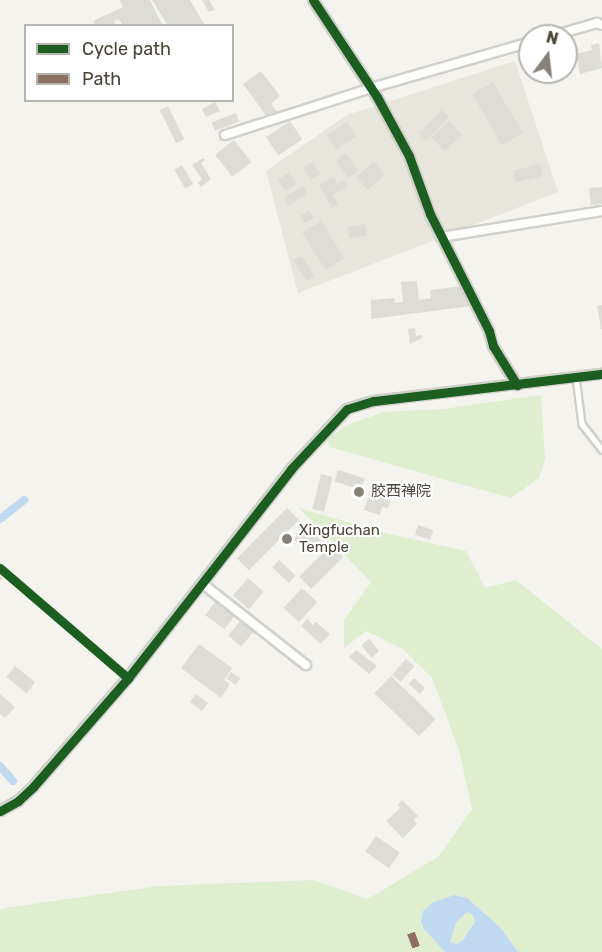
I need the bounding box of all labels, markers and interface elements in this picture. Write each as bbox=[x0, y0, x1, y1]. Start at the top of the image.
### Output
legend bbox=[24, 24, 234, 102]
north arrow bbox=[518, 24, 578, 84]
text: N bbox=[544, 27, 560, 49]
text: Cycle path bbox=[82, 38, 171, 60]
text: Path bbox=[82, 68, 121, 90]
place label: 胶西禅院 bbox=[371, 483, 431, 501]
marker: 胶西禅院 bbox=[352, 485, 366, 499]
place label: Xingfuchan Temple bbox=[299, 521, 380, 556]
marker: Xingfuchan Temple bbox=[280, 532, 294, 546]

